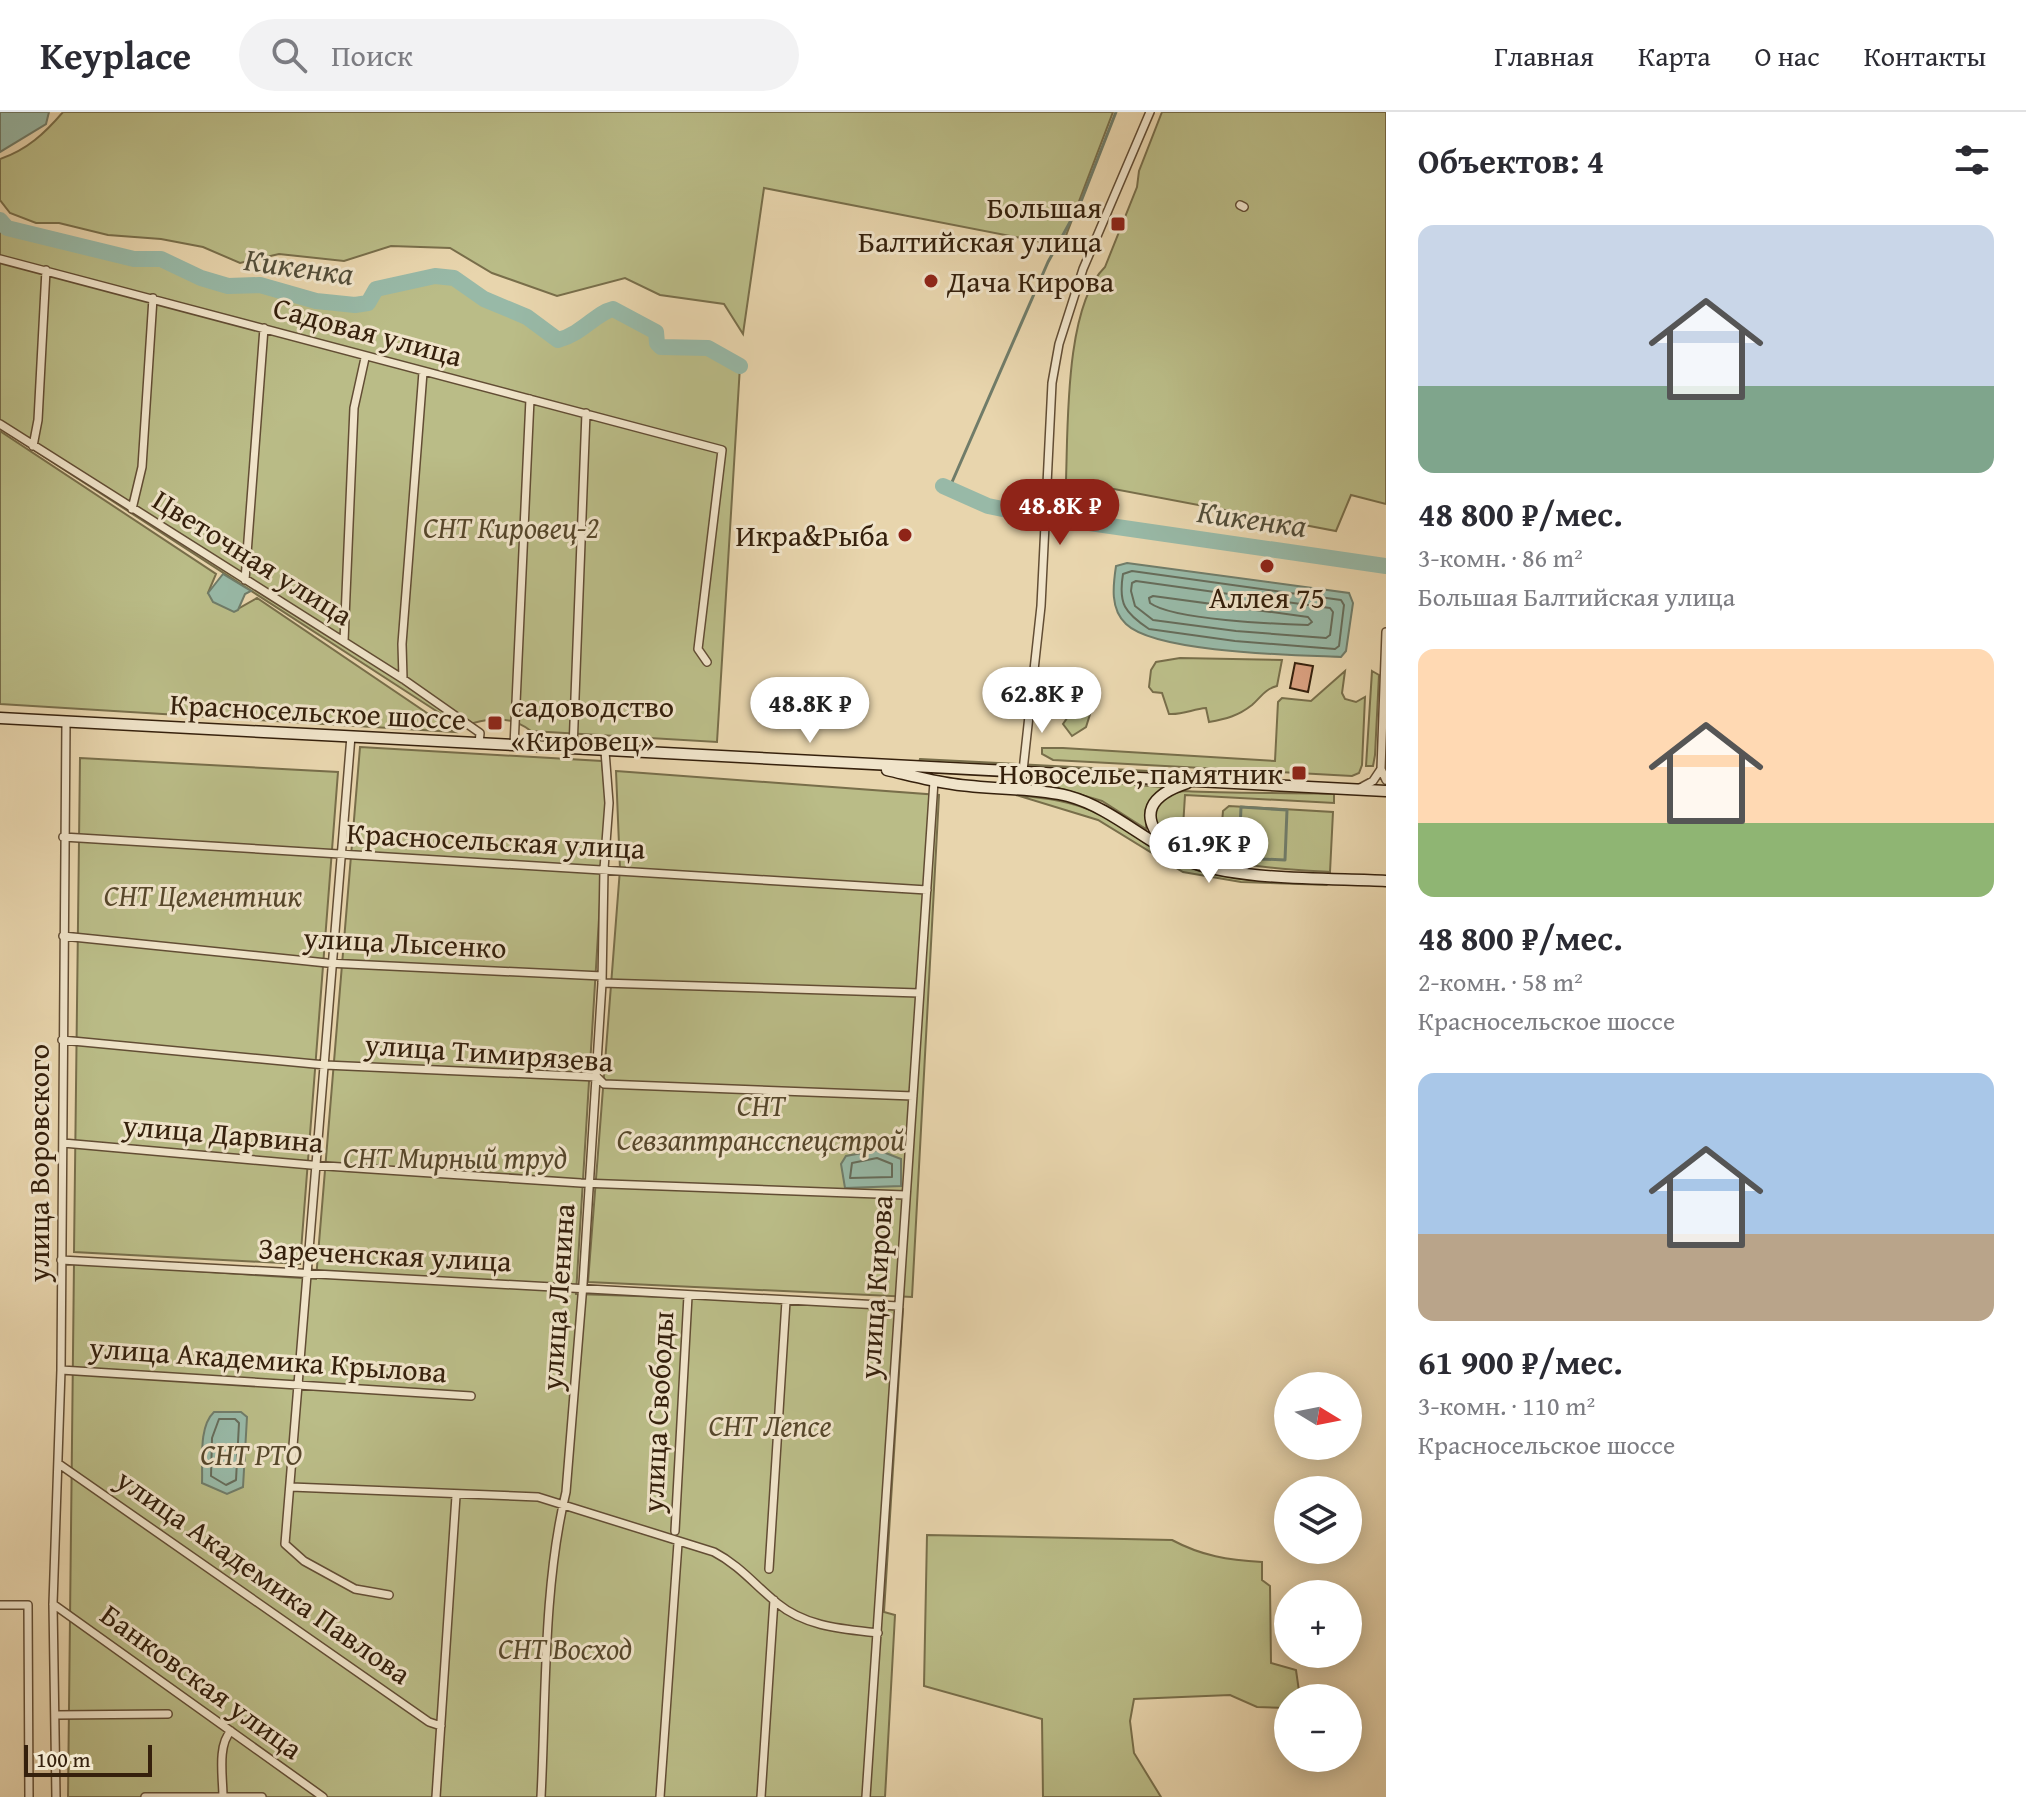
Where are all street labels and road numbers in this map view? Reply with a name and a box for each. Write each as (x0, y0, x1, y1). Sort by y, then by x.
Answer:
street label: Садовая улица (269, 285, 468, 378)
street label: Цветочная улица (145, 478, 362, 637)
street label: Красносельское шоссе (169, 681, 467, 741)
street label: Красносельская улица (346, 810, 647, 870)
street label: улица Лысенко (301, 915, 508, 969)
street label: улица Тимирязева (362, 1021, 615, 1083)
street label: улица Воровского (16, 1044, 60, 1283)
street label: улица Дарвина (120, 1102, 326, 1164)
street label: улица Кирова (847, 1193, 903, 1381)
street label: улица Ленина (528, 1201, 586, 1393)
street label: Зареченская улица (257, 1225, 514, 1283)
street label: улица Свободы (630, 1310, 684, 1515)
street label: улица Академика Крылова (87, 1324, 449, 1393)
street label: улица Академика Павлова (107, 1457, 421, 1695)
street label: Банковская улица (92, 1593, 313, 1770)

